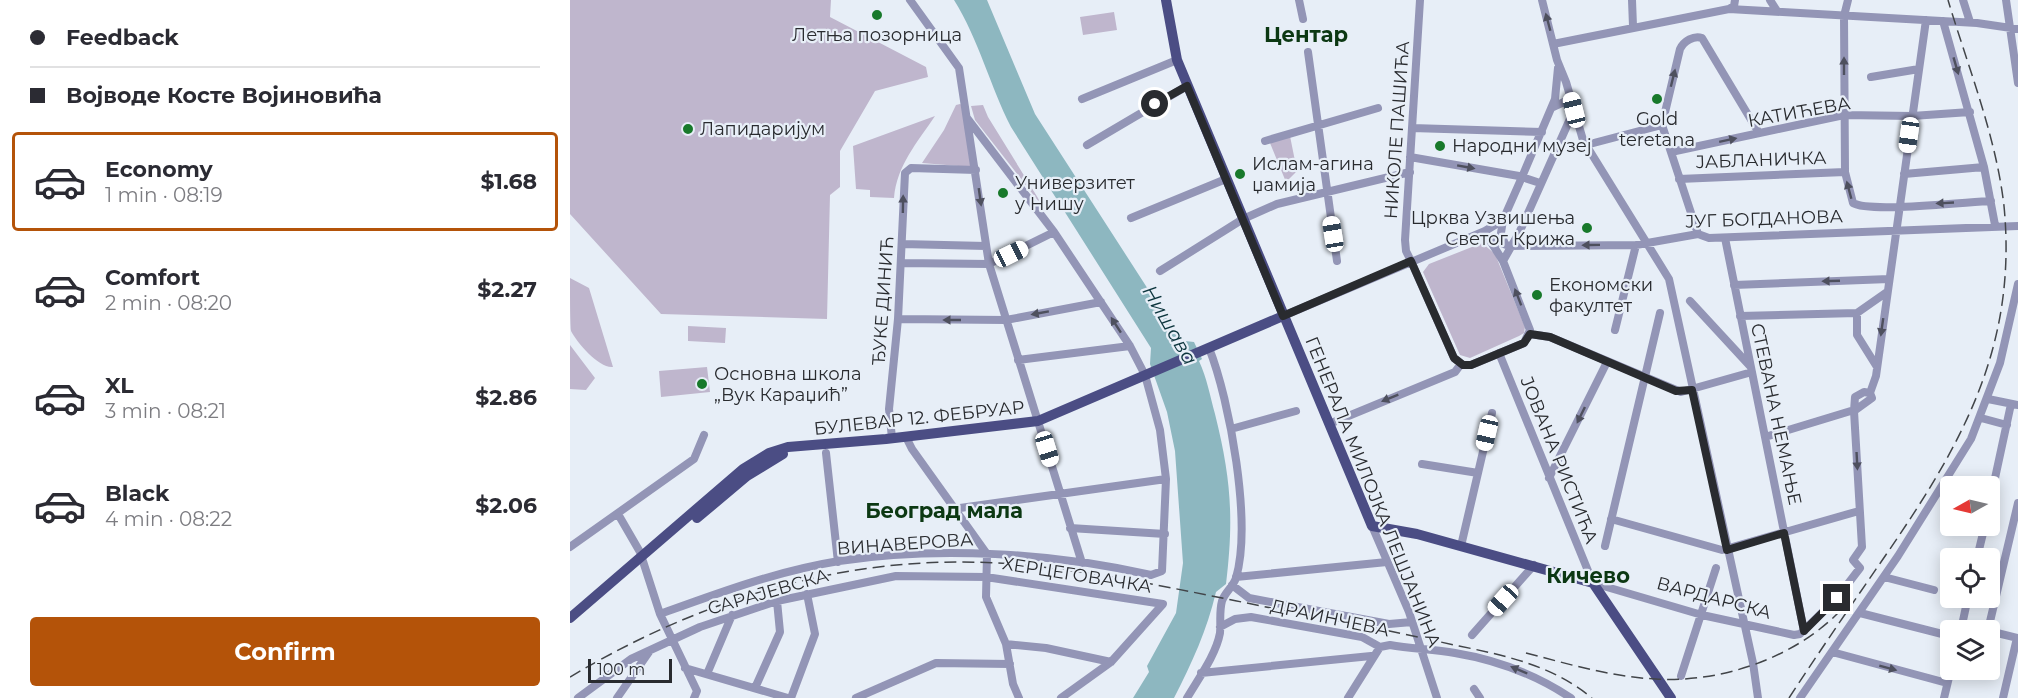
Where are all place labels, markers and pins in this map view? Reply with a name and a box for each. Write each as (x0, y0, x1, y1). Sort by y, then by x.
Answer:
marker: Летња позорница (870, 8, 884, 22)
place label: Летња позорница (792, 24, 962, 46)
marker: Gold teretana (1650, 92, 1664, 106)
place label: Gold teretana (1619, 108, 1695, 151)
place label: Лапидаријум (700, 118, 825, 140)
marker: Лапидаријум (681, 122, 695, 136)
place label: Народни музеј (1452, 135, 1592, 157)
marker: Народни музеј (1433, 139, 1447, 153)
place label: Ислам-агина џамија (1252, 153, 1374, 196)
marker: Ислам-агина џамија (1233, 167, 1247, 181)
place label: Универзитет у Нишу (1014, 172, 1135, 215)
marker: Универзитет у Нишу (996, 186, 1010, 200)
place label: Црква Узвишења Светог Крижа (1411, 207, 1575, 250)
marker: Црква Узвишења Светог Крижа (1580, 221, 1594, 235)
place label: Економски факултет (1549, 274, 1653, 317)
marker: Економски факултет (1530, 288, 1544, 302)
place label: Основна школа „Вук Караџић” (714, 363, 861, 406)
marker: Основна школа „Вук Караџић” (695, 377, 709, 391)

